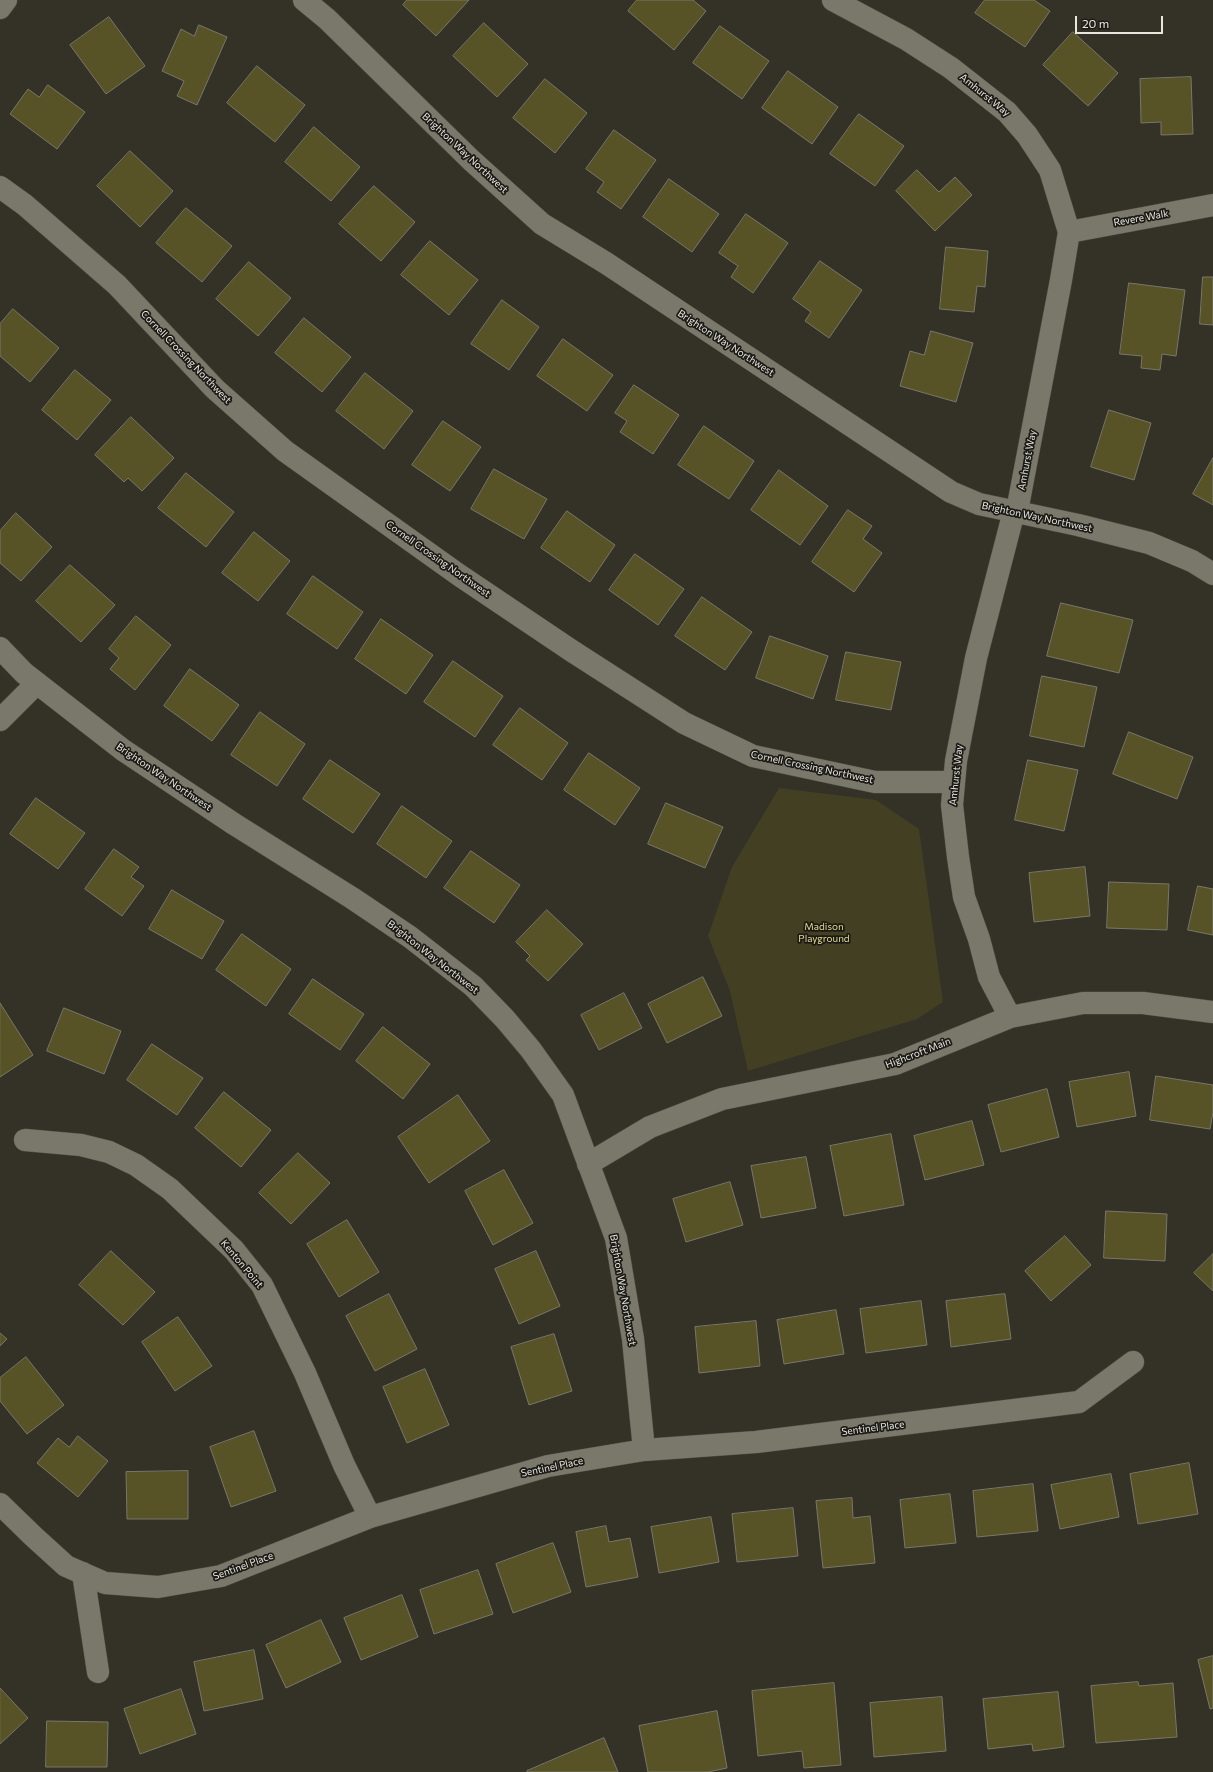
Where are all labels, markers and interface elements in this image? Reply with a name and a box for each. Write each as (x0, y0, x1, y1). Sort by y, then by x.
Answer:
scale bar (1077, 8, 1165, 34)
text: 20 m (1082, 16, 1109, 30)
street label: Amhurst Way (957, 71, 1013, 119)
street label: Brighton Way Northwest (420, 110, 510, 196)
street label: Revere Walk (1113, 207, 1169, 229)
street label: Brighton Way Northwest (675, 307, 777, 379)
street label: Cornell Crossing Northwest (138, 308, 234, 406)
street label: Amhurst Way (1015, 429, 1039, 491)
street label: Brighton Way Northwest (981, 499, 1093, 535)
street label: Cornell Crossing Northwest (383, 518, 493, 600)
street label: Brighton Way Northwest (114, 741, 214, 813)
street label: Amhurst Way (947, 744, 965, 806)
street label: Cornell Crossing Northwest (750, 748, 874, 786)
street label: Brighton Way Northwest (385, 918, 481, 996)
park label: Madison Playground (798, 921, 850, 944)
street label: Highcroft Main (884, 1035, 952, 1071)
street label: Brighton Way Northwest (607, 1233, 639, 1347)
street label: Kenton Point (218, 1237, 266, 1291)
street label: Sentinel Place (841, 1418, 905, 1438)
street label: Sentinel Place (520, 1455, 584, 1479)
street label: Sentinel Place (211, 1550, 275, 1582)

